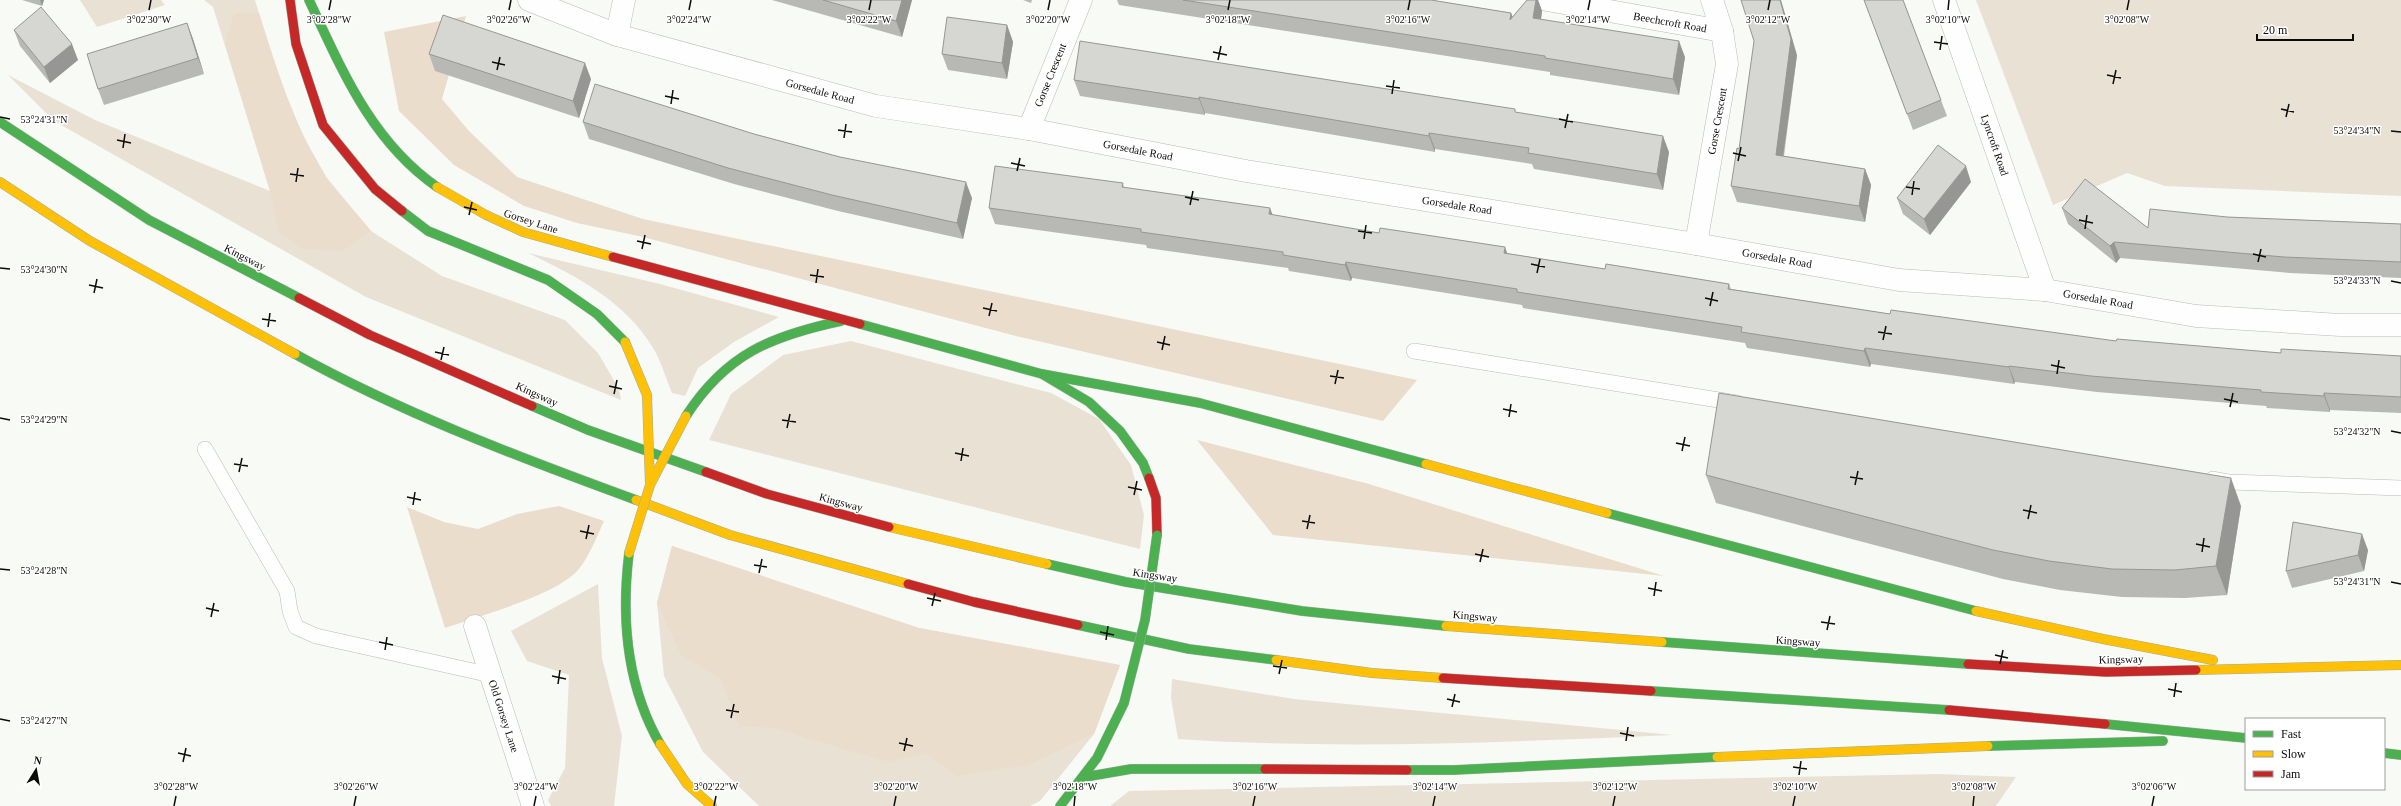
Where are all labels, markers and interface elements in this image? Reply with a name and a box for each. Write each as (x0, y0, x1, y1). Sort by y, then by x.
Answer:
street label: Beechcroft Road (1632, 10, 1708, 34)
text: 3°02'30"W (127, 14, 172, 25)
text: 3°02'28"W (307, 14, 352, 25)
text: 3°02'26"W (487, 14, 532, 25)
text: 3°02'24"W (667, 14, 712, 25)
text: 3°02'22"W (847, 14, 892, 25)
text: 3°02'20"W (1026, 14, 1071, 25)
text: 3°02'18"W (1206, 14, 1251, 25)
text: 3°02'16"W (1386, 14, 1431, 25)
text: 3°02'14"W (1566, 14, 1611, 25)
text: 3°02'12"W (1746, 14, 1791, 25)
text: 3°02'10"W (1926, 14, 1971, 25)
text: 3°02'08"W (2105, 14, 2150, 25)
scale bar (2257, 16, 2353, 42)
text: 20 m (2263, 23, 2288, 37)
street label: Gorse Crescent (1032, 41, 1068, 109)
street label: Gorsedale Road (784, 76, 856, 106)
street label: Gorse Crescent (1705, 87, 1729, 155)
street label: Lyncroft Road (1979, 113, 2011, 178)
text: 53°24'31"N (20, 114, 68, 125)
text: 53°24'34"N (2333, 125, 2381, 136)
street label: Gorsedale Road (1102, 137, 1174, 163)
street label: Gorsedale Road (1421, 194, 1493, 217)
street label: Gorsey Lane (502, 207, 560, 235)
street label: Kingsway (222, 242, 268, 273)
street label: Gorsedale Road (1741, 246, 1813, 270)
text: 53°24'30"N (20, 264, 68, 275)
text: 53°24'33"N (2333, 275, 2381, 286)
street label: Gorsedale Road (2062, 287, 2134, 311)
street label: Kingsway (514, 379, 560, 409)
text: 53°24'29"N (20, 414, 68, 425)
text: 53°24'32"N (2333, 426, 2381, 437)
street label: Kingsway (818, 490, 865, 514)
text: 53°24'28"N (20, 565, 68, 576)
street label: Kingsway (1132, 566, 1178, 584)
text: 53°24'31"N (2333, 576, 2381, 587)
street label: Kingsway (1452, 608, 1498, 624)
street label: Kingsway (1775, 633, 1821, 649)
street label: Kingsway (2099, 653, 2144, 665)
street label: Old Gorsey Lane (487, 678, 521, 754)
text: 53°24'27"N (20, 715, 68, 726)
legend (2245, 718, 2385, 790)
text: Fast (2281, 727, 2302, 741)
text: Slow (2281, 747, 2306, 761)
north arrow (16, 750, 56, 790)
text: N (33, 754, 43, 767)
text: Jam (2281, 767, 2301, 781)
text: 3°02'28"W (154, 781, 199, 792)
text: 3°02'26"W (334, 781, 379, 792)
text: 3°02'24"W (514, 781, 559, 792)
text: 3°02'22"W (694, 781, 739, 792)
text: 3°02'20"W (874, 781, 919, 792)
text: 3°02'18"W (1053, 781, 1098, 792)
text: 3°02'16"W (1233, 781, 1278, 792)
text: 3°02'14"W (1413, 781, 1458, 792)
text: 3°02'12"W (1593, 781, 1638, 792)
text: 3°02'10"W (1773, 781, 1818, 792)
text: 3°02'08"W (1952, 781, 1997, 792)
text: 3°02'06"W (2132, 781, 2177, 792)

